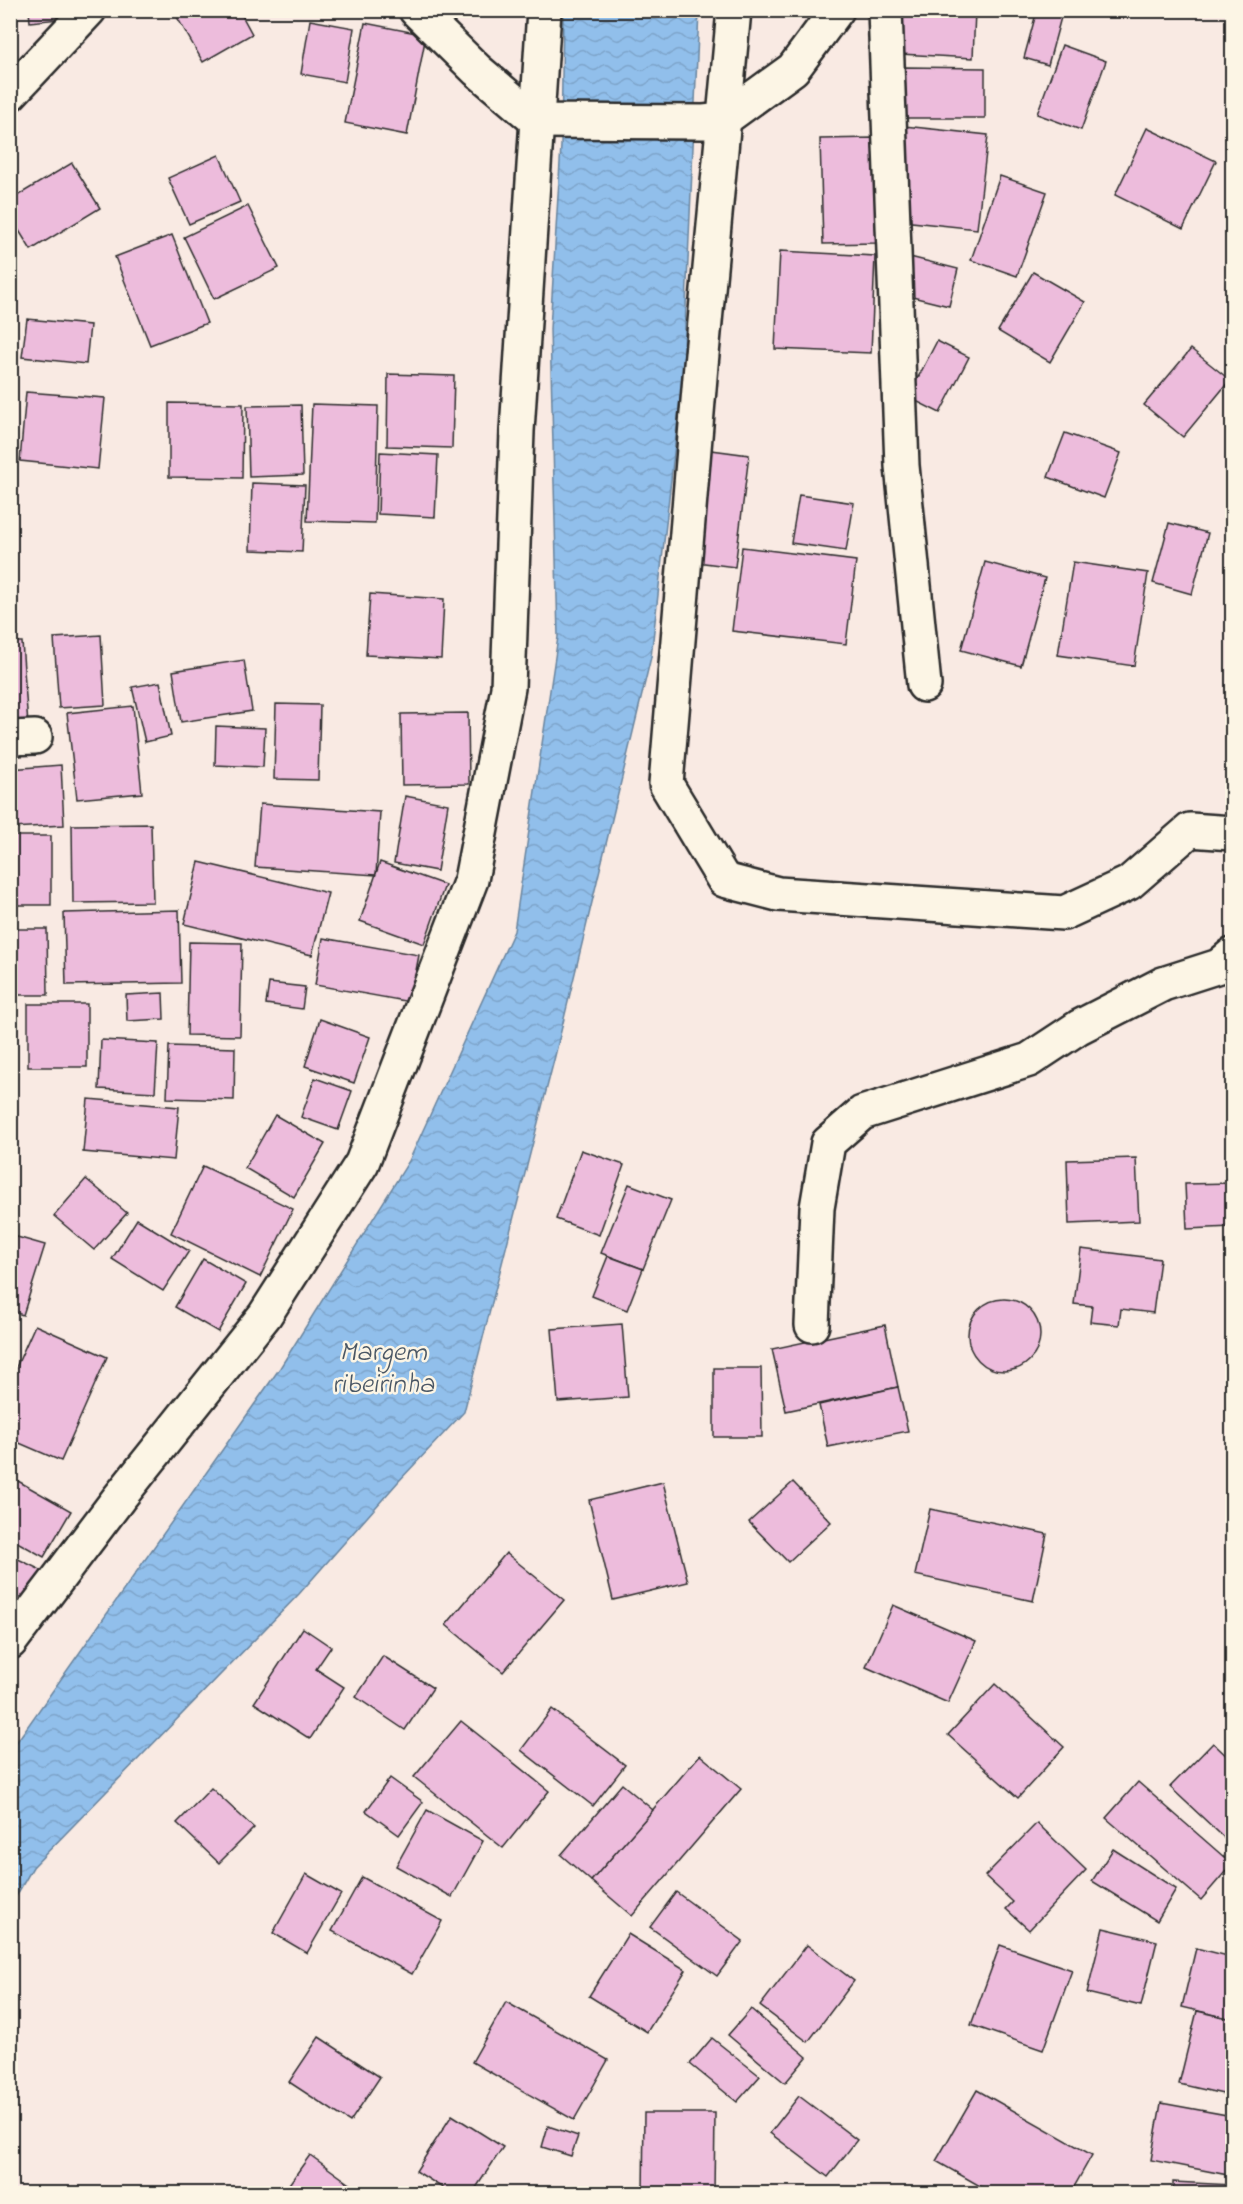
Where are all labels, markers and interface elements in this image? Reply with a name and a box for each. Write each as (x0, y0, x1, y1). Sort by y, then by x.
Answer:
water label: Margem ribeirinha (332, 1333, 435, 1406)

